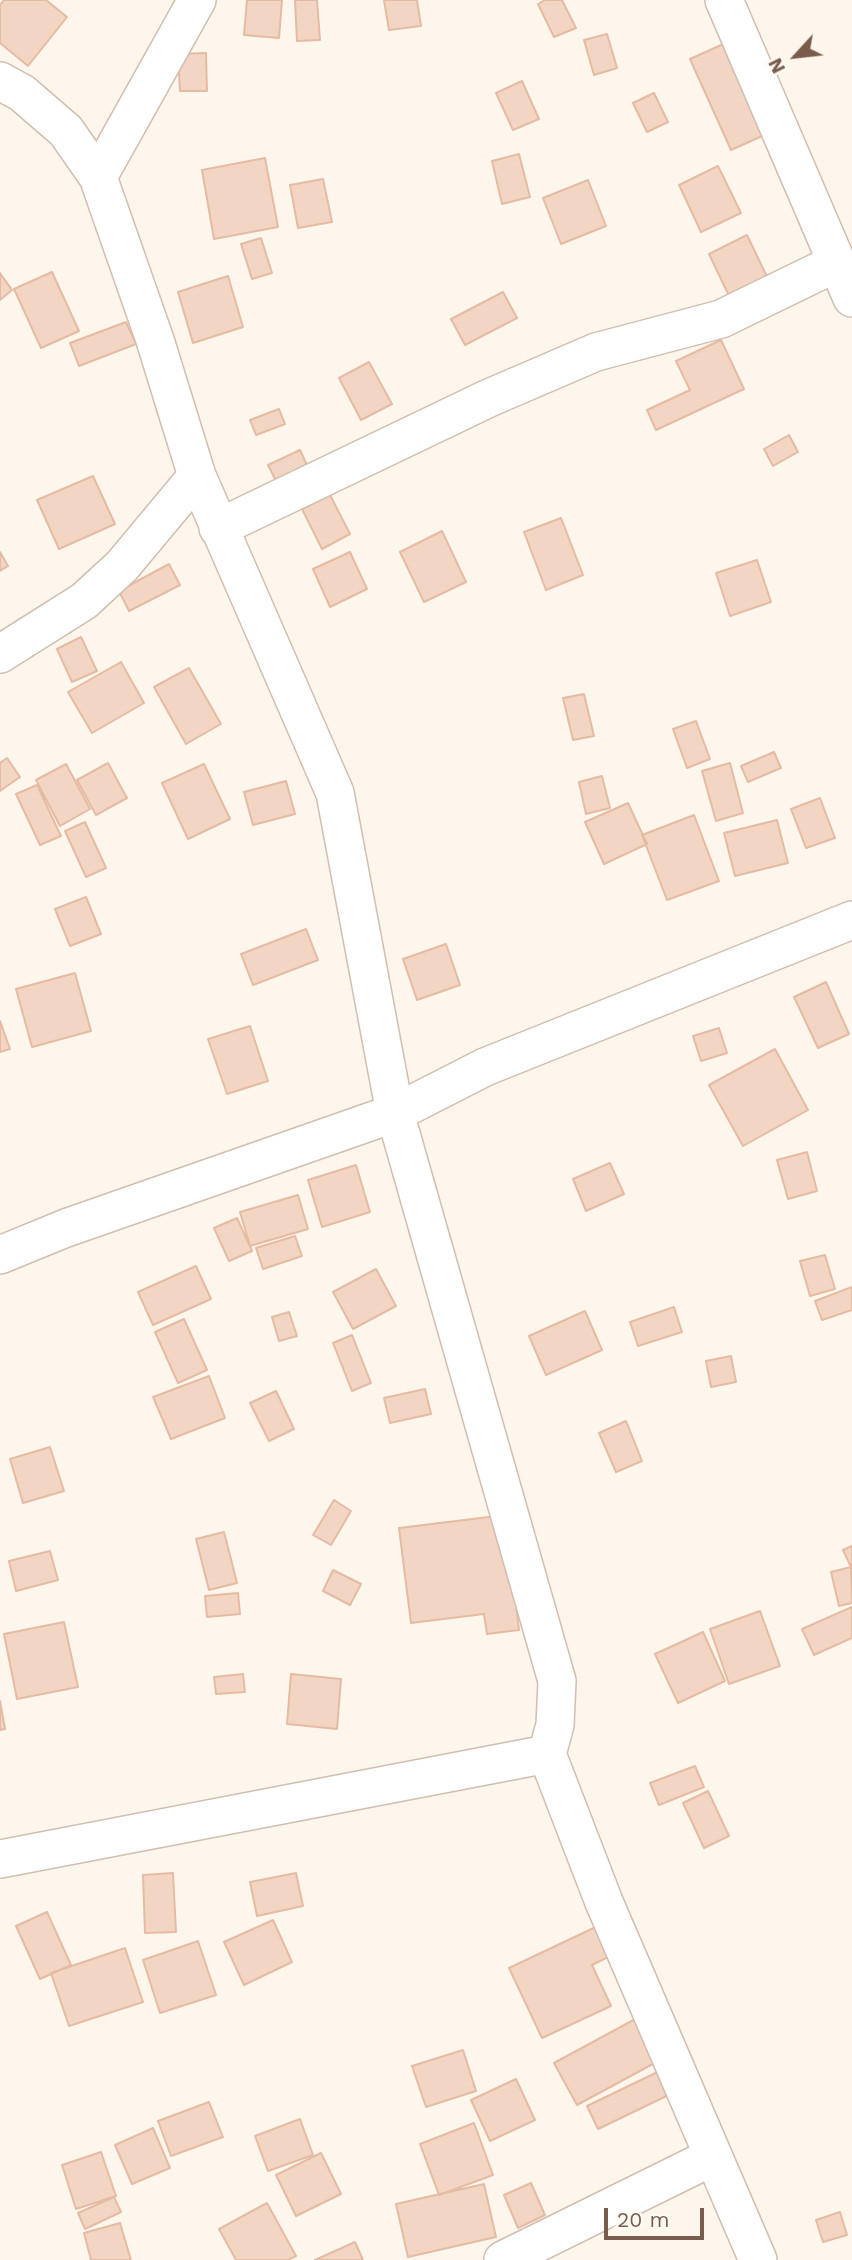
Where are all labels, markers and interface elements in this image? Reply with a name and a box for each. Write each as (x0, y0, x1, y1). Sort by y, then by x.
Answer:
north arrow (761, 21, 831, 91)
text: N (763, 54, 790, 77)
scale bar (607, 2194, 707, 2238)
text: 20 m (617, 2207, 669, 2232)

